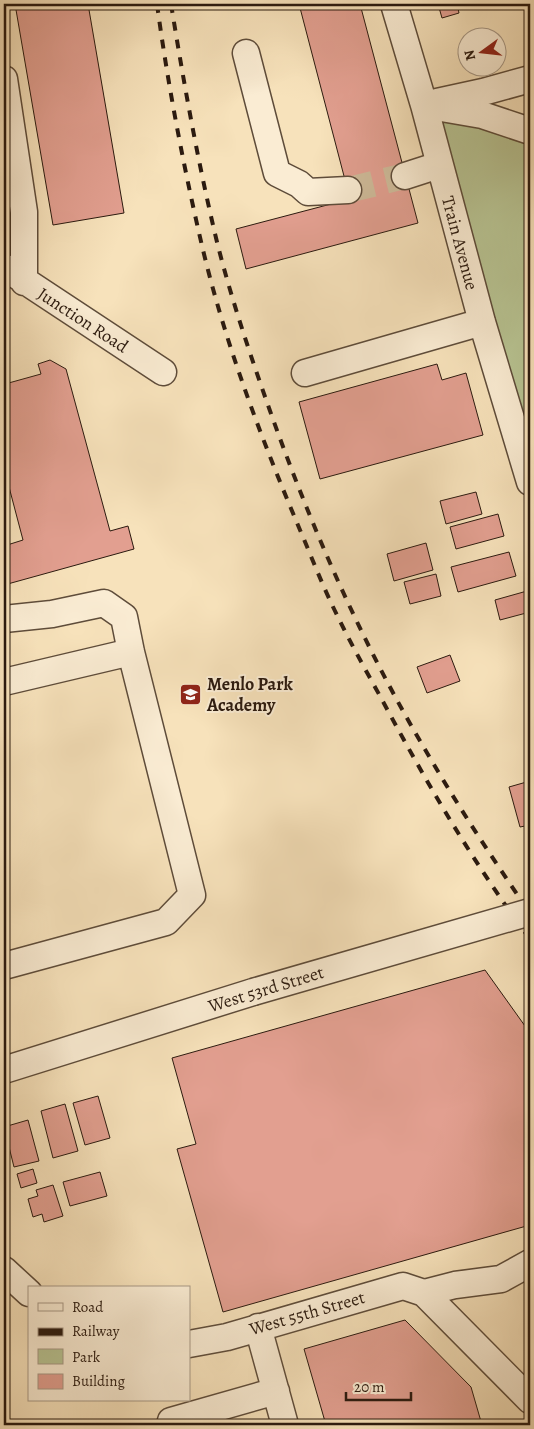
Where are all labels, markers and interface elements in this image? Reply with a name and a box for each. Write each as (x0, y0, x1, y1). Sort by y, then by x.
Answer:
north arrow (456, 28, 506, 78)
text: N (459, 48, 480, 63)
street label: Train Avenue (436, 193, 484, 293)
street label: Junction Road (33, 282, 133, 358)
place label: Menlo Park Academy (206, 672, 293, 717)
school or university icon: Menlo Park Academy (179, 682, 203, 706)
street label: West 53rd Street (204, 960, 327, 1018)
street label: West 55th Street (245, 1285, 368, 1341)
legend (28, 1286, 190, 1402)
text: Road (72, 1297, 104, 1317)
text: Railway (72, 1321, 120, 1341)
text: Park (72, 1347, 101, 1367)
scale bar (346, 1369, 412, 1401)
text: Building (72, 1371, 125, 1391)
text: 20 m (354, 1377, 385, 1397)

